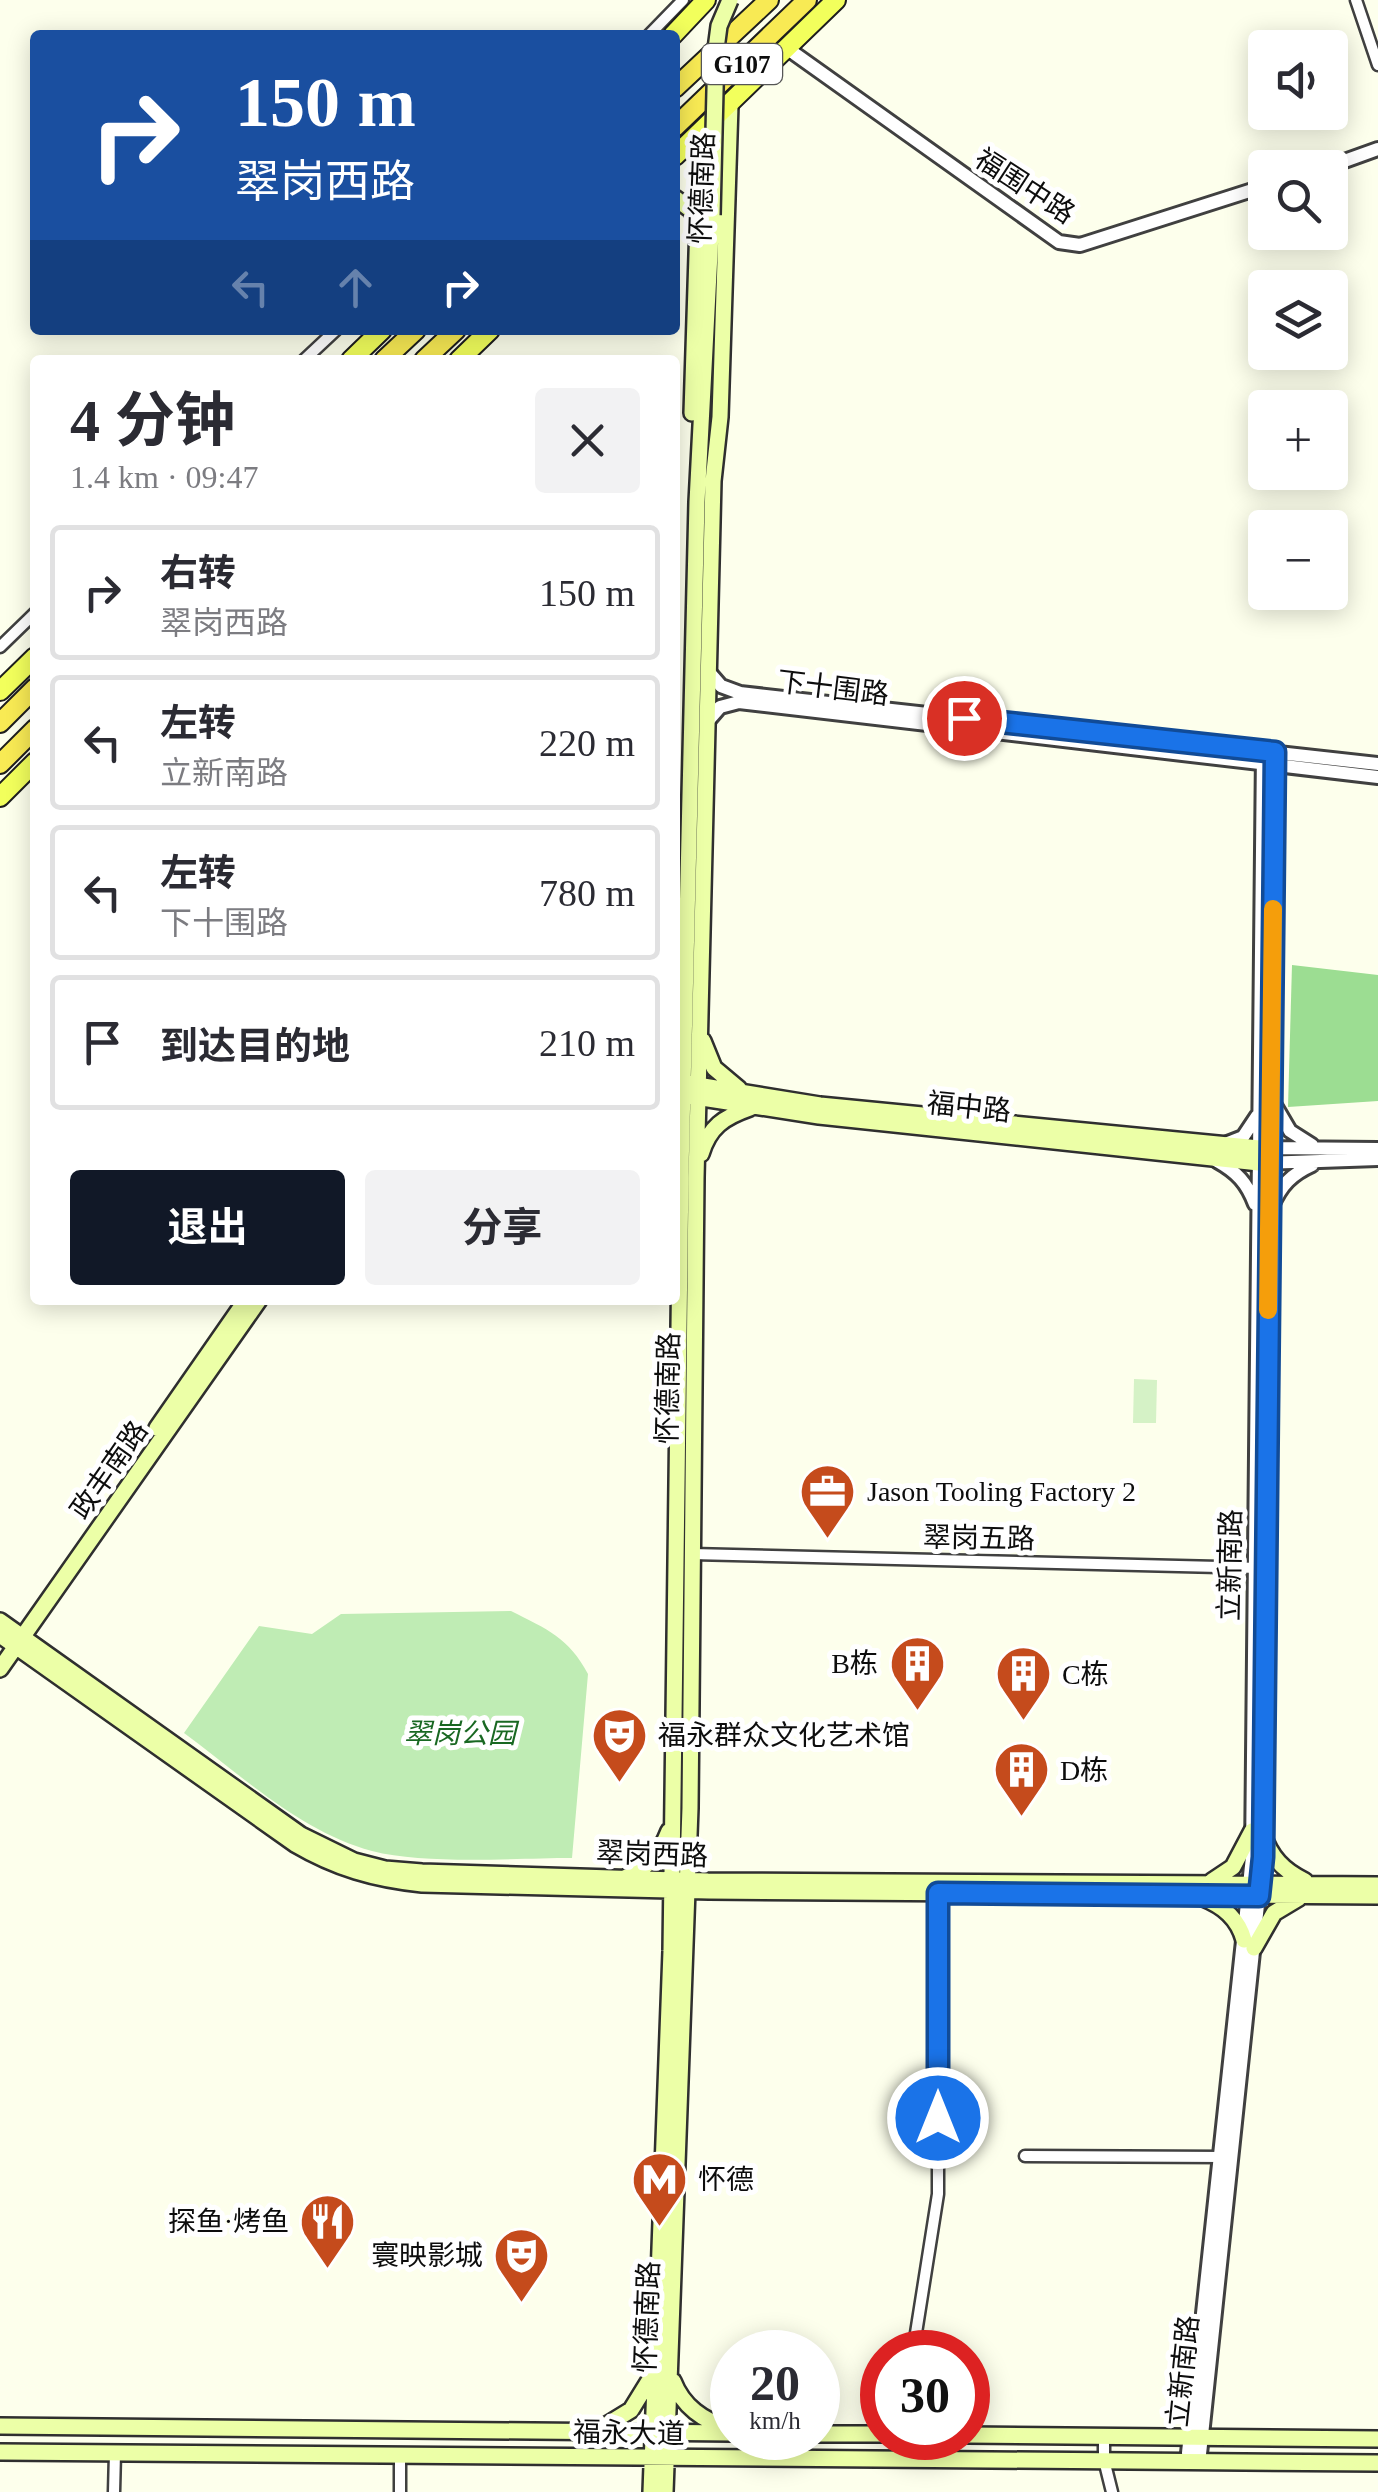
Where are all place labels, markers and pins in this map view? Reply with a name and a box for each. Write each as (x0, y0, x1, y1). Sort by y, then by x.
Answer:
pin (922, 676, 1007, 761)
office icon: Jason Tooling Factory 2 (798, 1461, 858, 1540)
place label: Jason Tooling Factory 2 (867, 1476, 1136, 1507)
building icon: B栋 (887, 1633, 947, 1712)
building icon: C栋 (993, 1644, 1053, 1723)
place label: B栋 (831, 1648, 878, 1679)
place label: C栋 (1062, 1659, 1109, 1690)
theatre icon: 福永群众文化艺术馆 (589, 1705, 649, 1784)
place label: 福永群众文化艺术馆 (658, 1720, 910, 1751)
building icon: D栋 (991, 1740, 1051, 1819)
place label: D栋 (1060, 1755, 1108, 1786)
metro station icon: 怀德 (629, 2149, 689, 2228)
place label: 怀德 (698, 2164, 754, 2195)
restaurant icon: 探鱼·烤鱼 (298, 2191, 358, 2270)
place label: 探鱼·烤鱼 (168, 2206, 289, 2237)
theatre icon: 寰映影城 (492, 2225, 552, 2304)
place label: 寰映影城 (371, 2240, 483, 2271)

